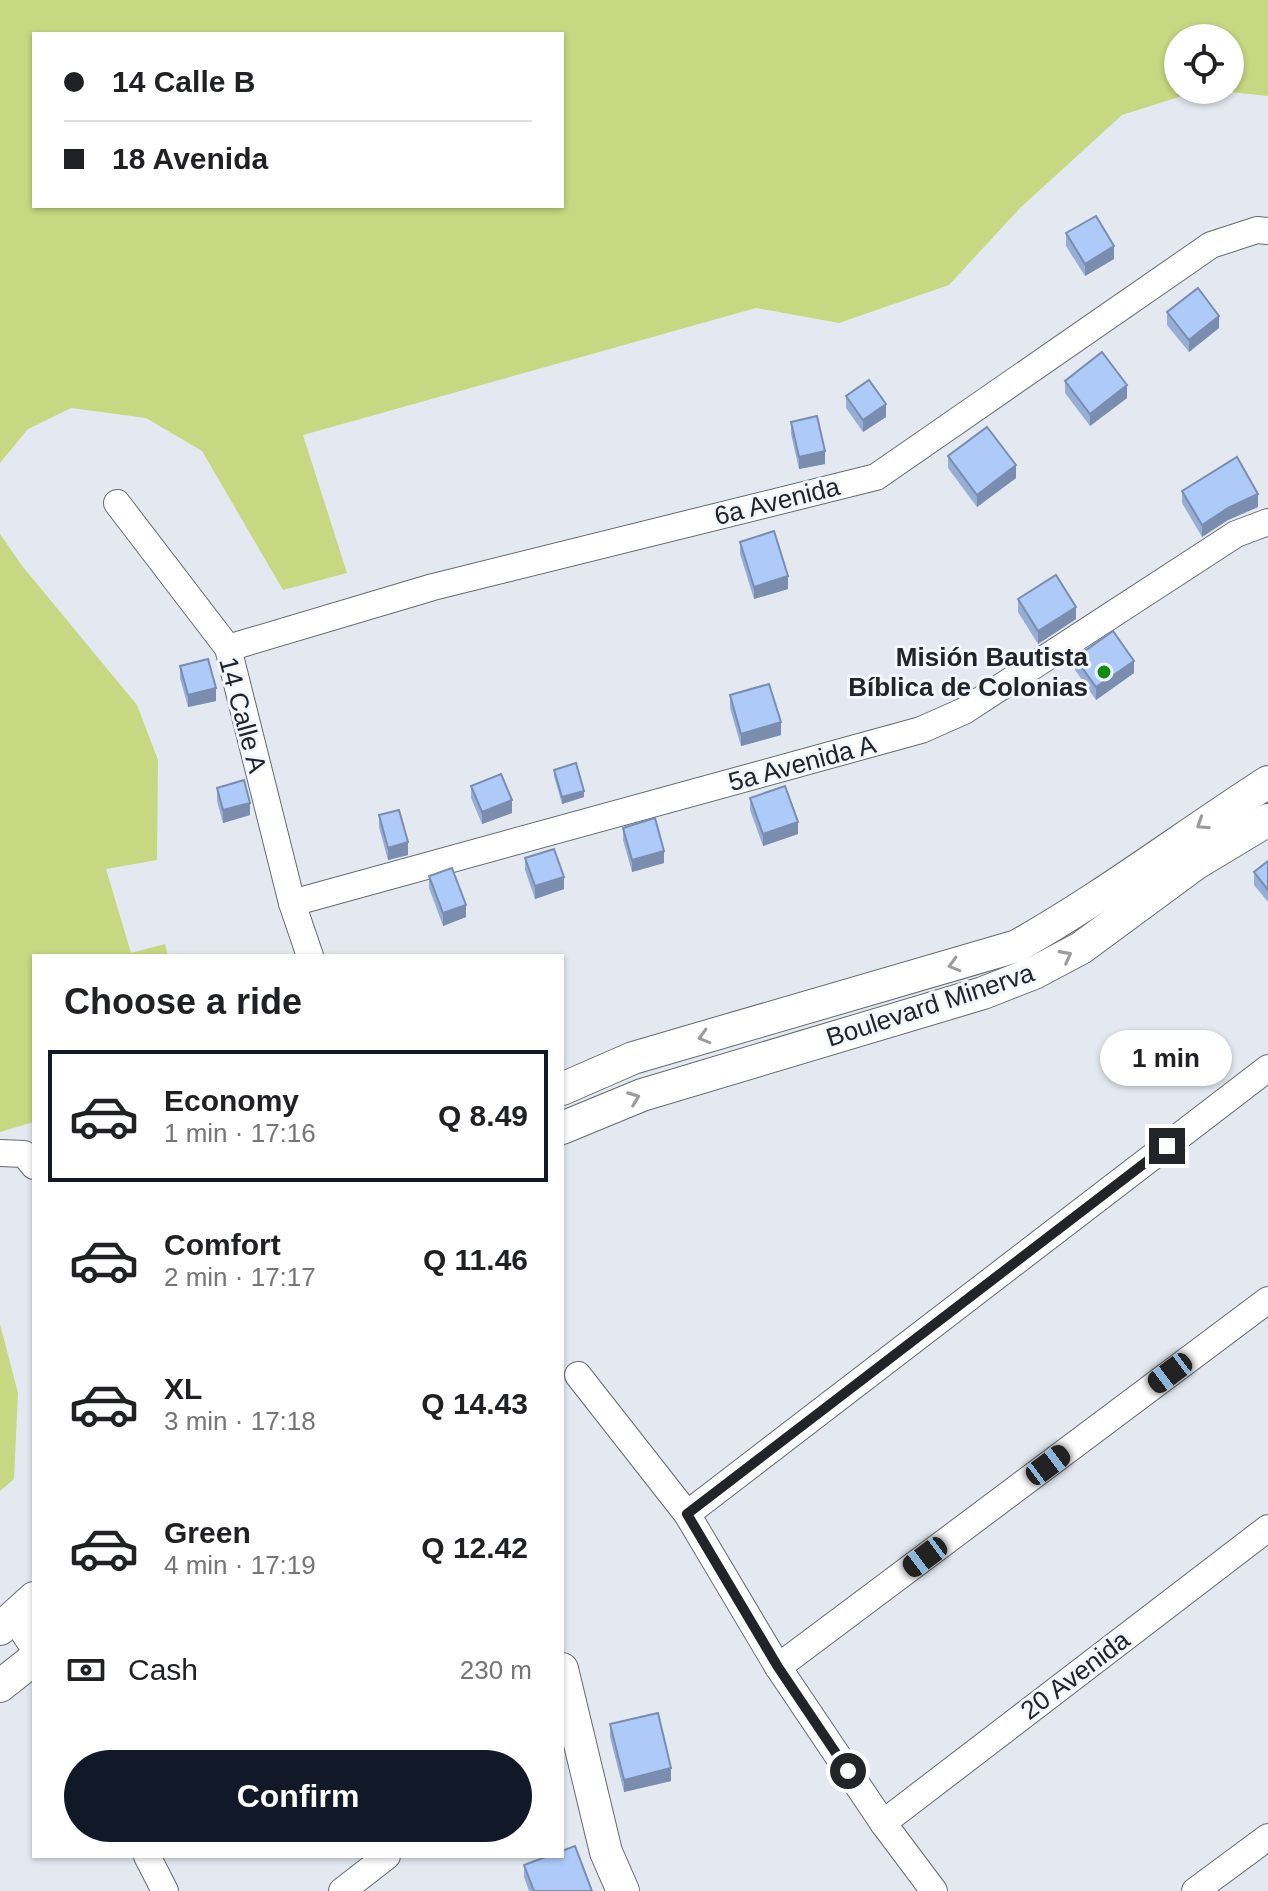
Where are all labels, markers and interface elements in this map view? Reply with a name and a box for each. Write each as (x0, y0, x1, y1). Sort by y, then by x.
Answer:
map controls (1164, 24, 1244, 104)
button: locate (1164, 24, 1244, 104)
text: 14 Calle B (112, 65, 255, 98)
text: 18 Avenida (112, 142, 268, 175)
street label: 6a Avenida (711, 471, 843, 531)
place label: Misión Bautista Bíblica de Colonias (848, 642, 1089, 702)
street label: 14 Calle A (213, 654, 273, 777)
marker: Misión Bautista Bíblica de Colonias (1095, 663, 1113, 681)
street label: 5a Avenida A (725, 729, 880, 797)
one-way arrow (1197, 815, 1211, 830)
one-way arrow (1058, 950, 1073, 965)
one-way arrow (947, 956, 961, 972)
street label: Boulevard Minerva (822, 957, 1038, 1053)
text: Choose a ride (64, 981, 302, 1022)
one-way arrow (698, 1028, 712, 1044)
callout: 1 min (1101, 1030, 1233, 1086)
text: 1 min (1132, 1043, 1200, 1073)
icon: car (68, 1080, 140, 1152)
text: Economy (164, 1084, 299, 1117)
one-way arrow (626, 1091, 640, 1108)
text: Q 8.49 (438, 1099, 528, 1132)
text: 1 min · 17:16 (164, 1118, 316, 1148)
route end (1149, 1128, 1185, 1164)
icon: car (68, 1224, 140, 1296)
text: Comfort (164, 1228, 281, 1261)
text: Q 11.46 (423, 1243, 528, 1276)
text: 2 min · 17:17 (164, 1262, 316, 1292)
car (1144, 1349, 1196, 1397)
icon: car (68, 1368, 140, 1440)
text: XL (164, 1372, 202, 1405)
text: Q 14.43 (421, 1387, 528, 1420)
text: 3 min · 17:18 (164, 1406, 316, 1436)
car (1022, 1441, 1074, 1489)
icon: car (68, 1512, 140, 1584)
text: Green (164, 1516, 251, 1549)
text: Q 12.42 (421, 1531, 528, 1564)
car (899, 1533, 951, 1581)
text: 4 min · 17:19 (164, 1550, 316, 1580)
street label: 20 Avenida (1015, 1624, 1136, 1726)
icon: cash (64, 1648, 108, 1692)
text: Cash (128, 1653, 198, 1686)
text: 230 m (460, 1655, 532, 1685)
button: Confirm (64, 1750, 532, 1842)
route start (830, 1753, 866, 1789)

